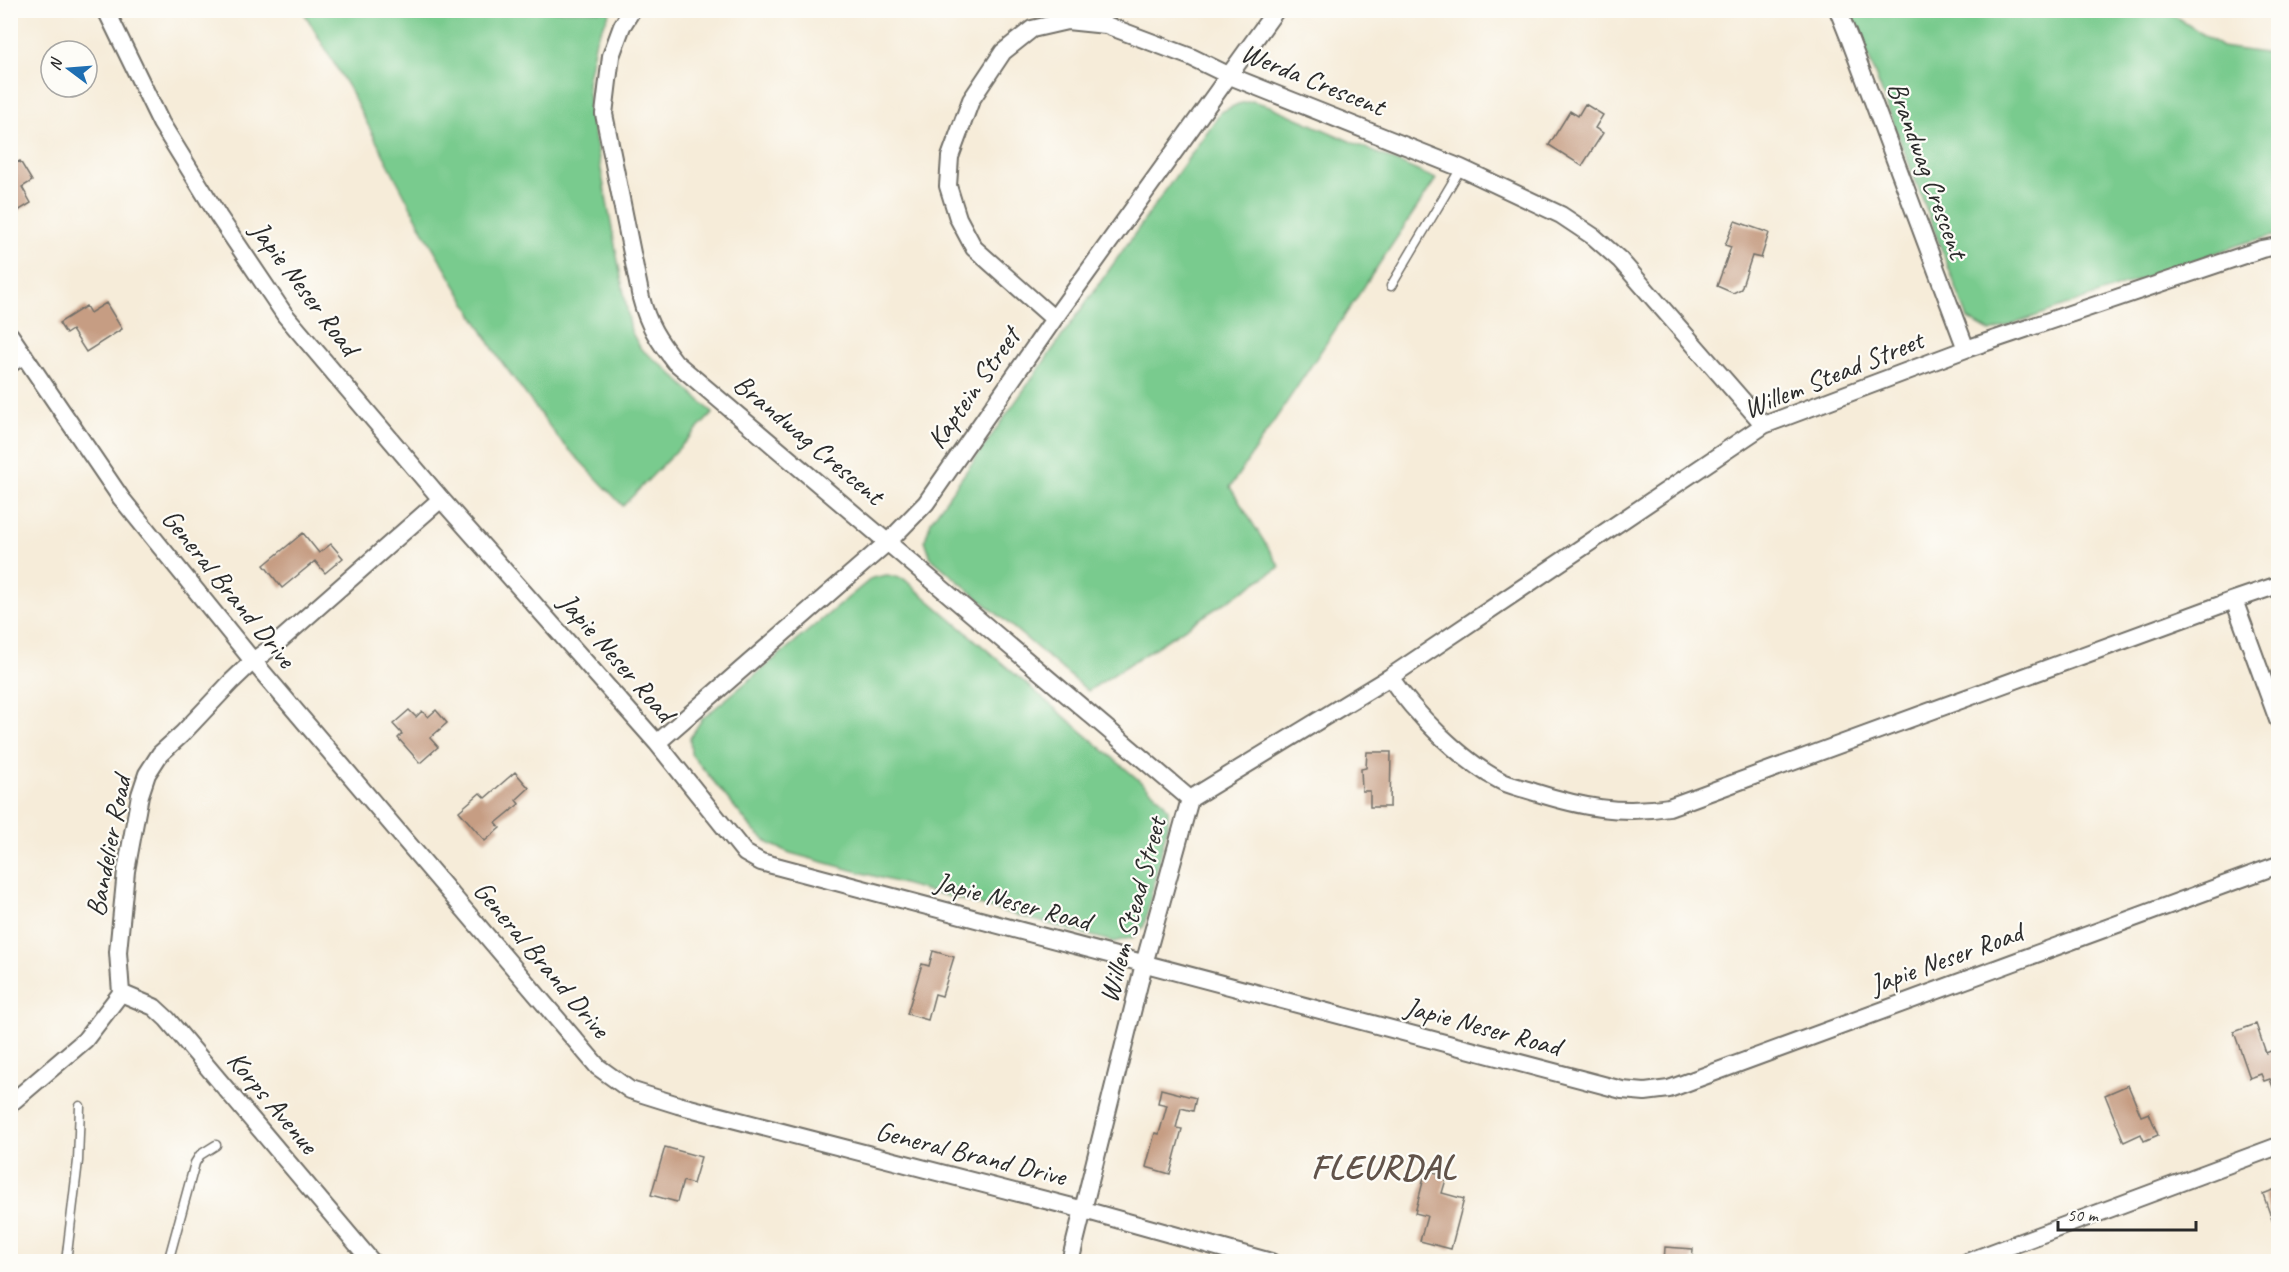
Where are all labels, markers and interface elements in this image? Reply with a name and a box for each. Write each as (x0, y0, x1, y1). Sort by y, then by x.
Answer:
street label: Werda Crescent (1236, 34, 1392, 125)
north arrow (39, 39, 99, 99)
text: N (45, 55, 67, 73)
street label: Brandwag Crescent (1880, 77, 1977, 266)
street label: Japie Neser Road (242, 212, 369, 365)
street label: Kaptein Street (919, 318, 1030, 455)
street label: Willem Stead Street (1738, 321, 1930, 426)
street label: Brandwag Crescent (727, 366, 893, 514)
street label: General Brand Drive (154, 501, 305, 676)
street label: Japie Neser Road (550, 584, 685, 732)
street label: Bandelier Road (77, 769, 140, 919)
street label: Willem Stead Street (1090, 811, 1174, 1006)
street label: Japie Neser Road (930, 863, 1098, 940)
street label: General Brand Drive (466, 873, 619, 1046)
street label: Japie Neser Road (1863, 913, 2031, 1002)
street label: Japie Neser Road (1400, 988, 1568, 1065)
street label: Korps Avenue (220, 1043, 327, 1162)
street label: General Brand Drive (872, 1112, 1071, 1194)
district label: FLEURDAL (1311, 1145, 1457, 1188)
scale bar (2058, 1194, 2196, 1232)
text: 50 m (2067, 1204, 2100, 1226)

